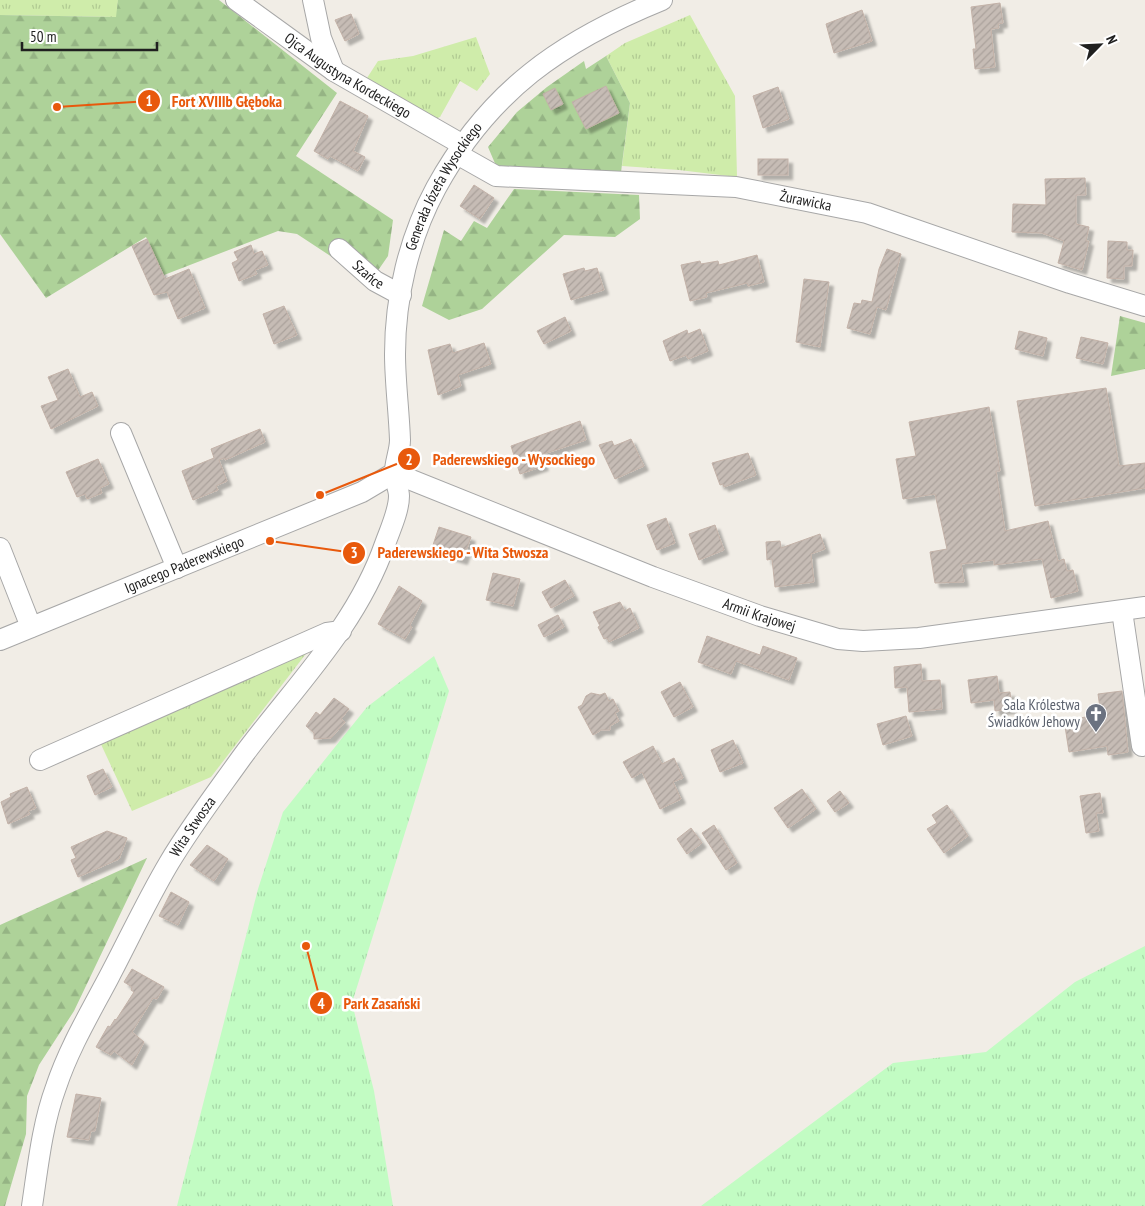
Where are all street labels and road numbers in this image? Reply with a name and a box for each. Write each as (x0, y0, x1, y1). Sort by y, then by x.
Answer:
street label: Ojca Augustyna Kordeckiego (281, 28, 415, 122)
street label: Generała Józefa Wysockiego (401, 118, 486, 253)
street label: Żurawicka (778, 186, 833, 215)
street label: Szańce (349, 256, 387, 293)
street label: Ignacego Paderewskiego (122, 531, 247, 597)
street label: Armii Krajowej (720, 593, 798, 635)
street label: Wita Stwosza (165, 793, 219, 860)

